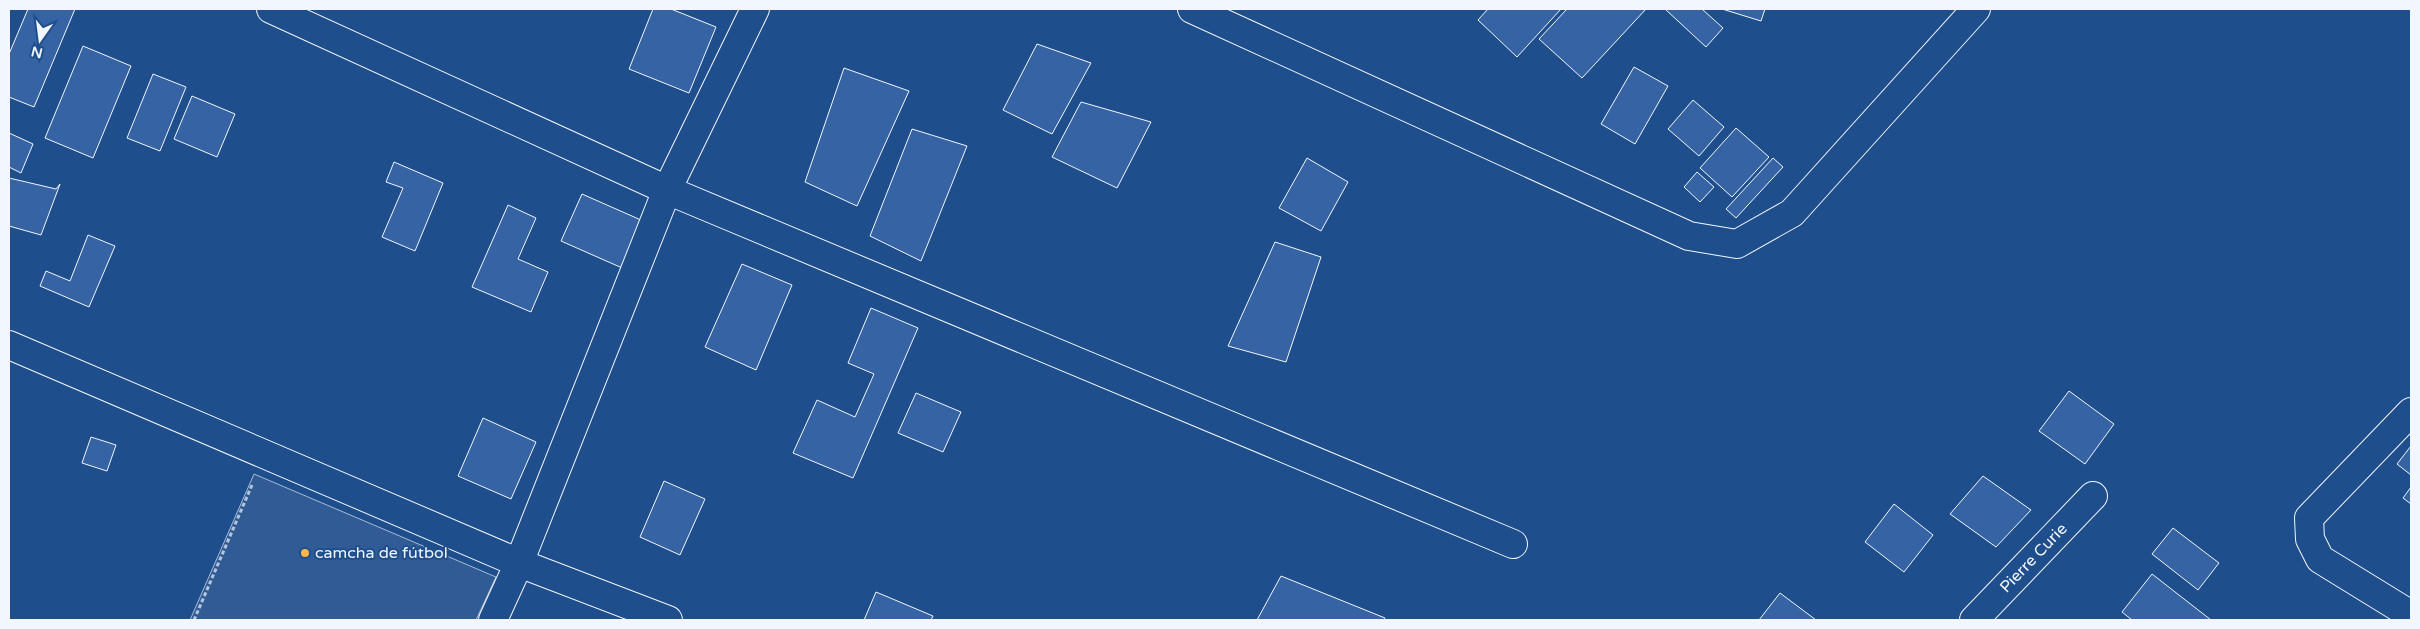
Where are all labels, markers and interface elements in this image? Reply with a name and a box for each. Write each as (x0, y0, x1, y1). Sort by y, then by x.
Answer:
north arrow (15, 15, 65, 65)
text: N (29, 43, 44, 62)
street label: Pierre Curie (1996, 519, 2072, 597)
place label: camcha de fútbol (315, 543, 448, 563)
marker: camcha de fútbol (299, 547, 311, 559)

